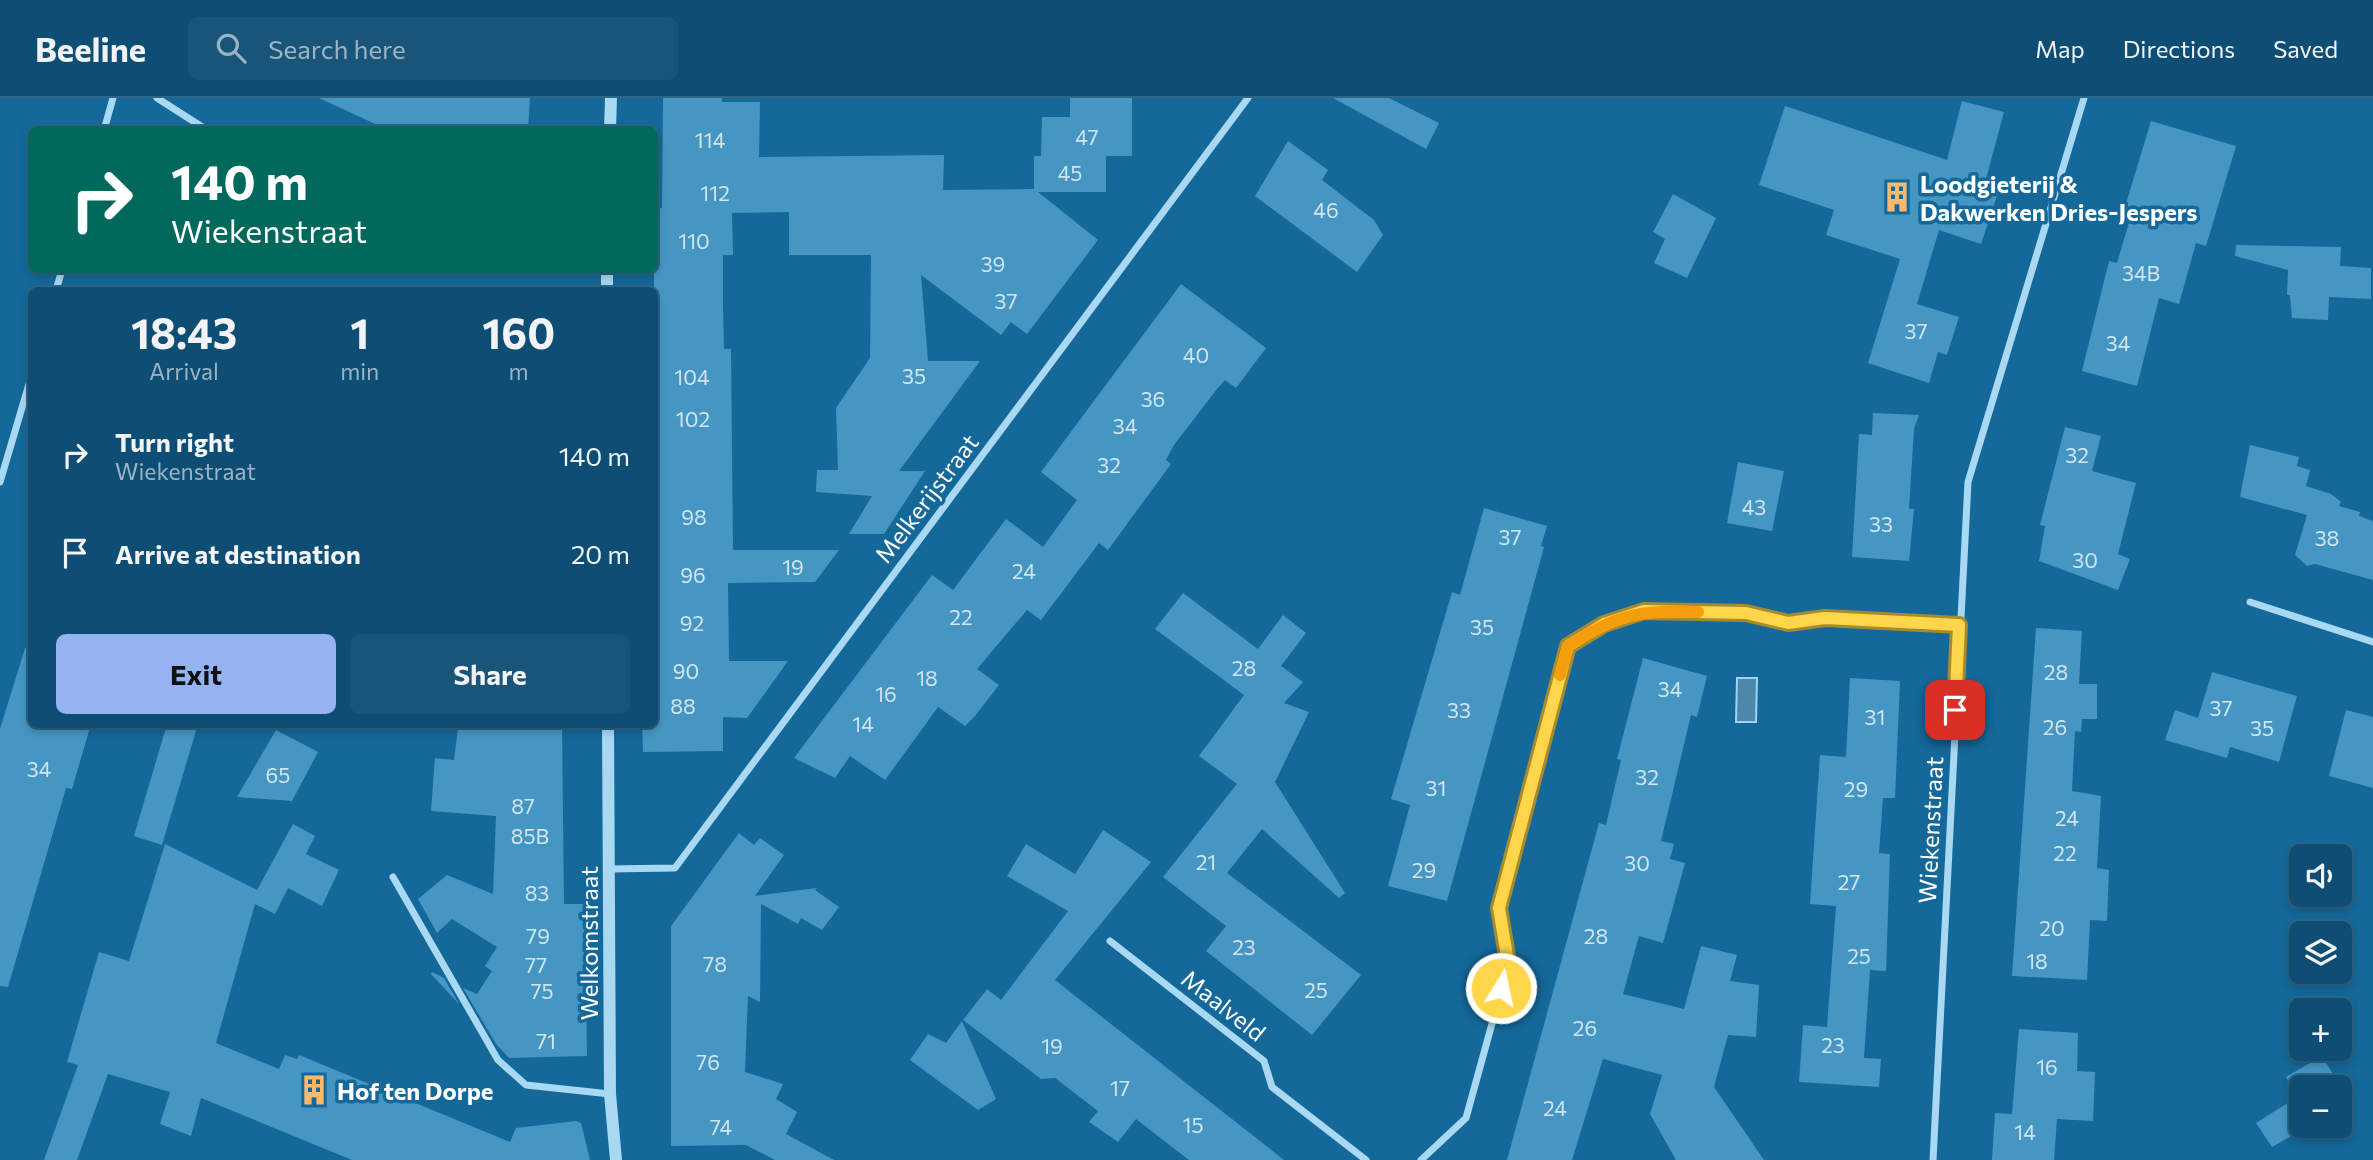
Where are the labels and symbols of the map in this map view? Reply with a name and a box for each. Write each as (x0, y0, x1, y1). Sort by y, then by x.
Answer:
house number: 47 (1075, 124, 1099, 149)
house number: 114 (695, 127, 726, 152)
house number: 45 (1058, 160, 1082, 185)
place label: Loodgieterij & Dakwerken Dries-Jespers (1920, 169, 2198, 226)
house number: 112 (700, 180, 730, 205)
building icon: Loodgieterij & Dakwerken Dries-Jespers (1880, 180, 1914, 214)
house number: 46 (1313, 197, 1339, 222)
house number: 110 (678, 228, 710, 253)
house number: 39 (981, 251, 1005, 276)
house number: 34B (2122, 260, 2160, 285)
house number: 37 (995, 288, 1017, 313)
house number: 37 (1905, 318, 1927, 343)
house number: 34 (2106, 330, 2131, 355)
house number: 40 (1183, 342, 1209, 367)
house number: 35 (902, 363, 926, 388)
house number: 104 (674, 364, 710, 389)
house number: 36 (1141, 386, 1165, 411)
house number: 102 (676, 406, 710, 431)
house number: 34 (1113, 413, 1138, 438)
street label: Melkerijstraat (868, 428, 984, 568)
house number: 32 (2065, 442, 2089, 467)
house number: 32 (1097, 452, 1121, 477)
house number: 43 (1742, 494, 1766, 519)
house number: 98 (681, 504, 707, 529)
house number: 33 (1869, 511, 1893, 536)
house number: 37 (1499, 524, 1521, 549)
house number: 38 (2315, 525, 2339, 550)
house number: 30 (2072, 547, 2098, 572)
house number: 19 (782, 554, 804, 579)
house number: 24 (1012, 558, 1036, 583)
house number: 96 (680, 562, 706, 587)
house number: 22 (949, 604, 973, 629)
house number: 92 (680, 610, 704, 635)
house number: 35 (1470, 614, 1494, 639)
house number: 28 (1232, 655, 1256, 680)
house number: 90 (673, 658, 699, 683)
house number: 28 (2044, 659, 2068, 684)
house number: 18 (916, 665, 938, 690)
house number: 34 (1658, 676, 1683, 701)
pin (1925, 680, 1985, 740)
house number: 16 (875, 681, 897, 706)
house number: 88 (670, 693, 696, 718)
house number: 37 (2210, 695, 2232, 720)
house number: 33 (1447, 697, 1471, 722)
house number: 31 (1865, 704, 1885, 729)
house number: 14 (852, 711, 874, 736)
house number: 26 (2043, 714, 2067, 739)
house number: 35 (2250, 715, 2274, 740)
house number: 34 (27, 756, 52, 781)
street label: Wiekenstraat (1912, 756, 1948, 904)
house number: 65 (266, 762, 290, 787)
house number: 32 (1635, 764, 1659, 789)
house number: 31 (1426, 775, 1446, 800)
house number: 29 (1844, 776, 1868, 801)
house number: 87 (511, 793, 535, 818)
house number: 24 (2055, 805, 2079, 830)
house number: 85B (511, 823, 549, 848)
house number: 22 (2053, 840, 2077, 865)
house number: 21 (1196, 849, 1216, 874)
house number: 30 (1624, 850, 1650, 875)
house number: 29 (1412, 857, 1436, 882)
street label: Welkomstraat (574, 866, 603, 1020)
house number: 27 (1838, 869, 1860, 894)
house number: 83 (525, 880, 549, 905)
house number: 20 (2039, 915, 2065, 940)
house number: 79 (526, 923, 550, 948)
house number: 28 (1584, 923, 1608, 948)
house number: 23 (1232, 934, 1256, 959)
house number: 25 (1847, 943, 1871, 968)
house number: 18 (2026, 948, 2048, 973)
house number: 78 (703, 951, 727, 976)
position arrow (1464, 951, 1538, 1025)
house number: 77 (525, 952, 547, 977)
street label: Maalveld (1176, 963, 1272, 1047)
house number: 25 (1304, 977, 1328, 1002)
house number: 75 (530, 978, 554, 1003)
house number: 26 (1573, 1015, 1597, 1040)
house number: 71 (536, 1028, 556, 1053)
house number: 23 (1821, 1032, 1845, 1057)
house number: 19 (1041, 1033, 1063, 1058)
house number: 76 (696, 1049, 720, 1074)
house number: 16 (2036, 1054, 2058, 1079)
building icon: Hof ten Dorpe (297, 1073, 331, 1107)
house number: 17 (1110, 1075, 1130, 1100)
place label: Hof ten Dorpe (337, 1076, 494, 1105)
house number: 24 (1543, 1095, 1567, 1120)
house number: 15 (1182, 1112, 1204, 1137)
house number: 74 (710, 1114, 733, 1139)
house number: 14 (2014, 1119, 2036, 1144)

